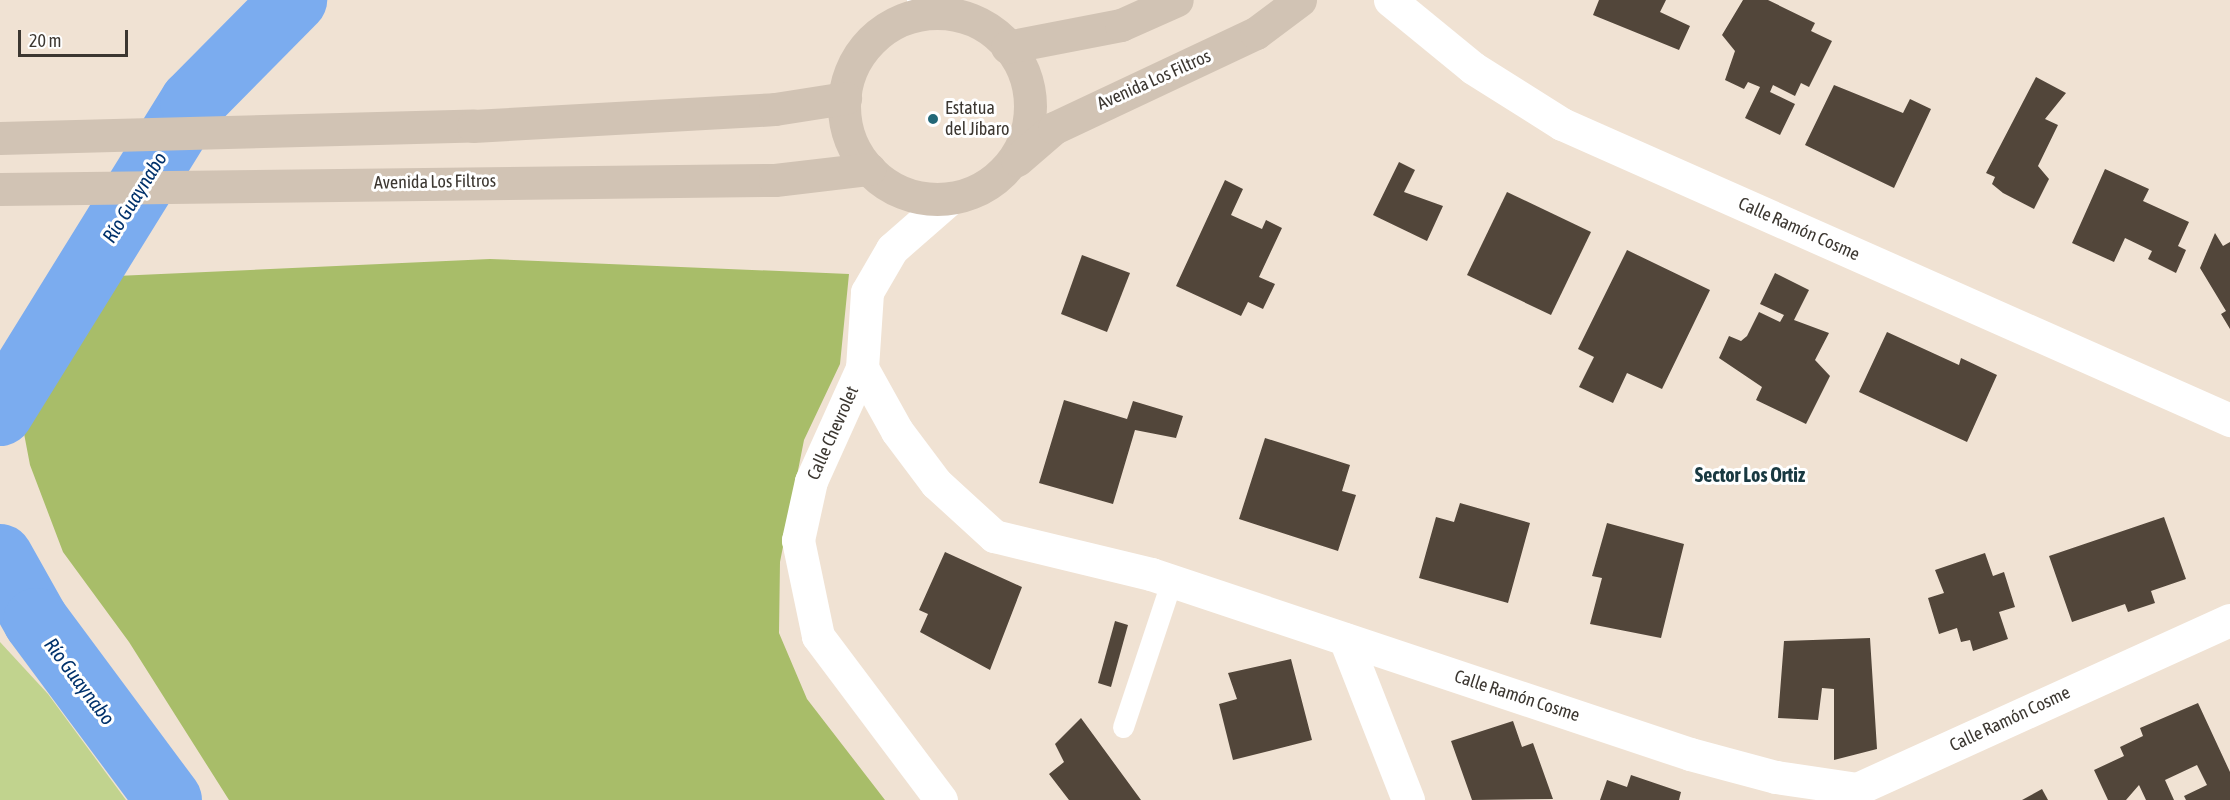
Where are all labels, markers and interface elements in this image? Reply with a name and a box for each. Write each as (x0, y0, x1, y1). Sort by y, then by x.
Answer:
scale bar (21, 18, 130, 56)
text: 20 m (29, 30, 61, 51)
street label: Avenida Los Filtros (1094, 45, 1214, 115)
place label: Estatua del Jíbaro (945, 98, 1010, 140)
marker: Estatua del Jíbaro (926, 112, 940, 126)
water label: Río Guaynabo (97, 147, 171, 247)
street label: Avenida Los Filtros (374, 170, 496, 194)
street label: Calle Ramón Cosme (1735, 193, 1863, 265)
street label: Calle Chevrolet (803, 383, 863, 483)
district label: Sector Los Ortiz (1695, 462, 1805, 486)
water label: Río Guaynabo (40, 633, 120, 729)
street label: Calle Ramón Cosme (1452, 666, 1582, 726)
street label: Calle Ramón Cosme (1946, 682, 2074, 756)

